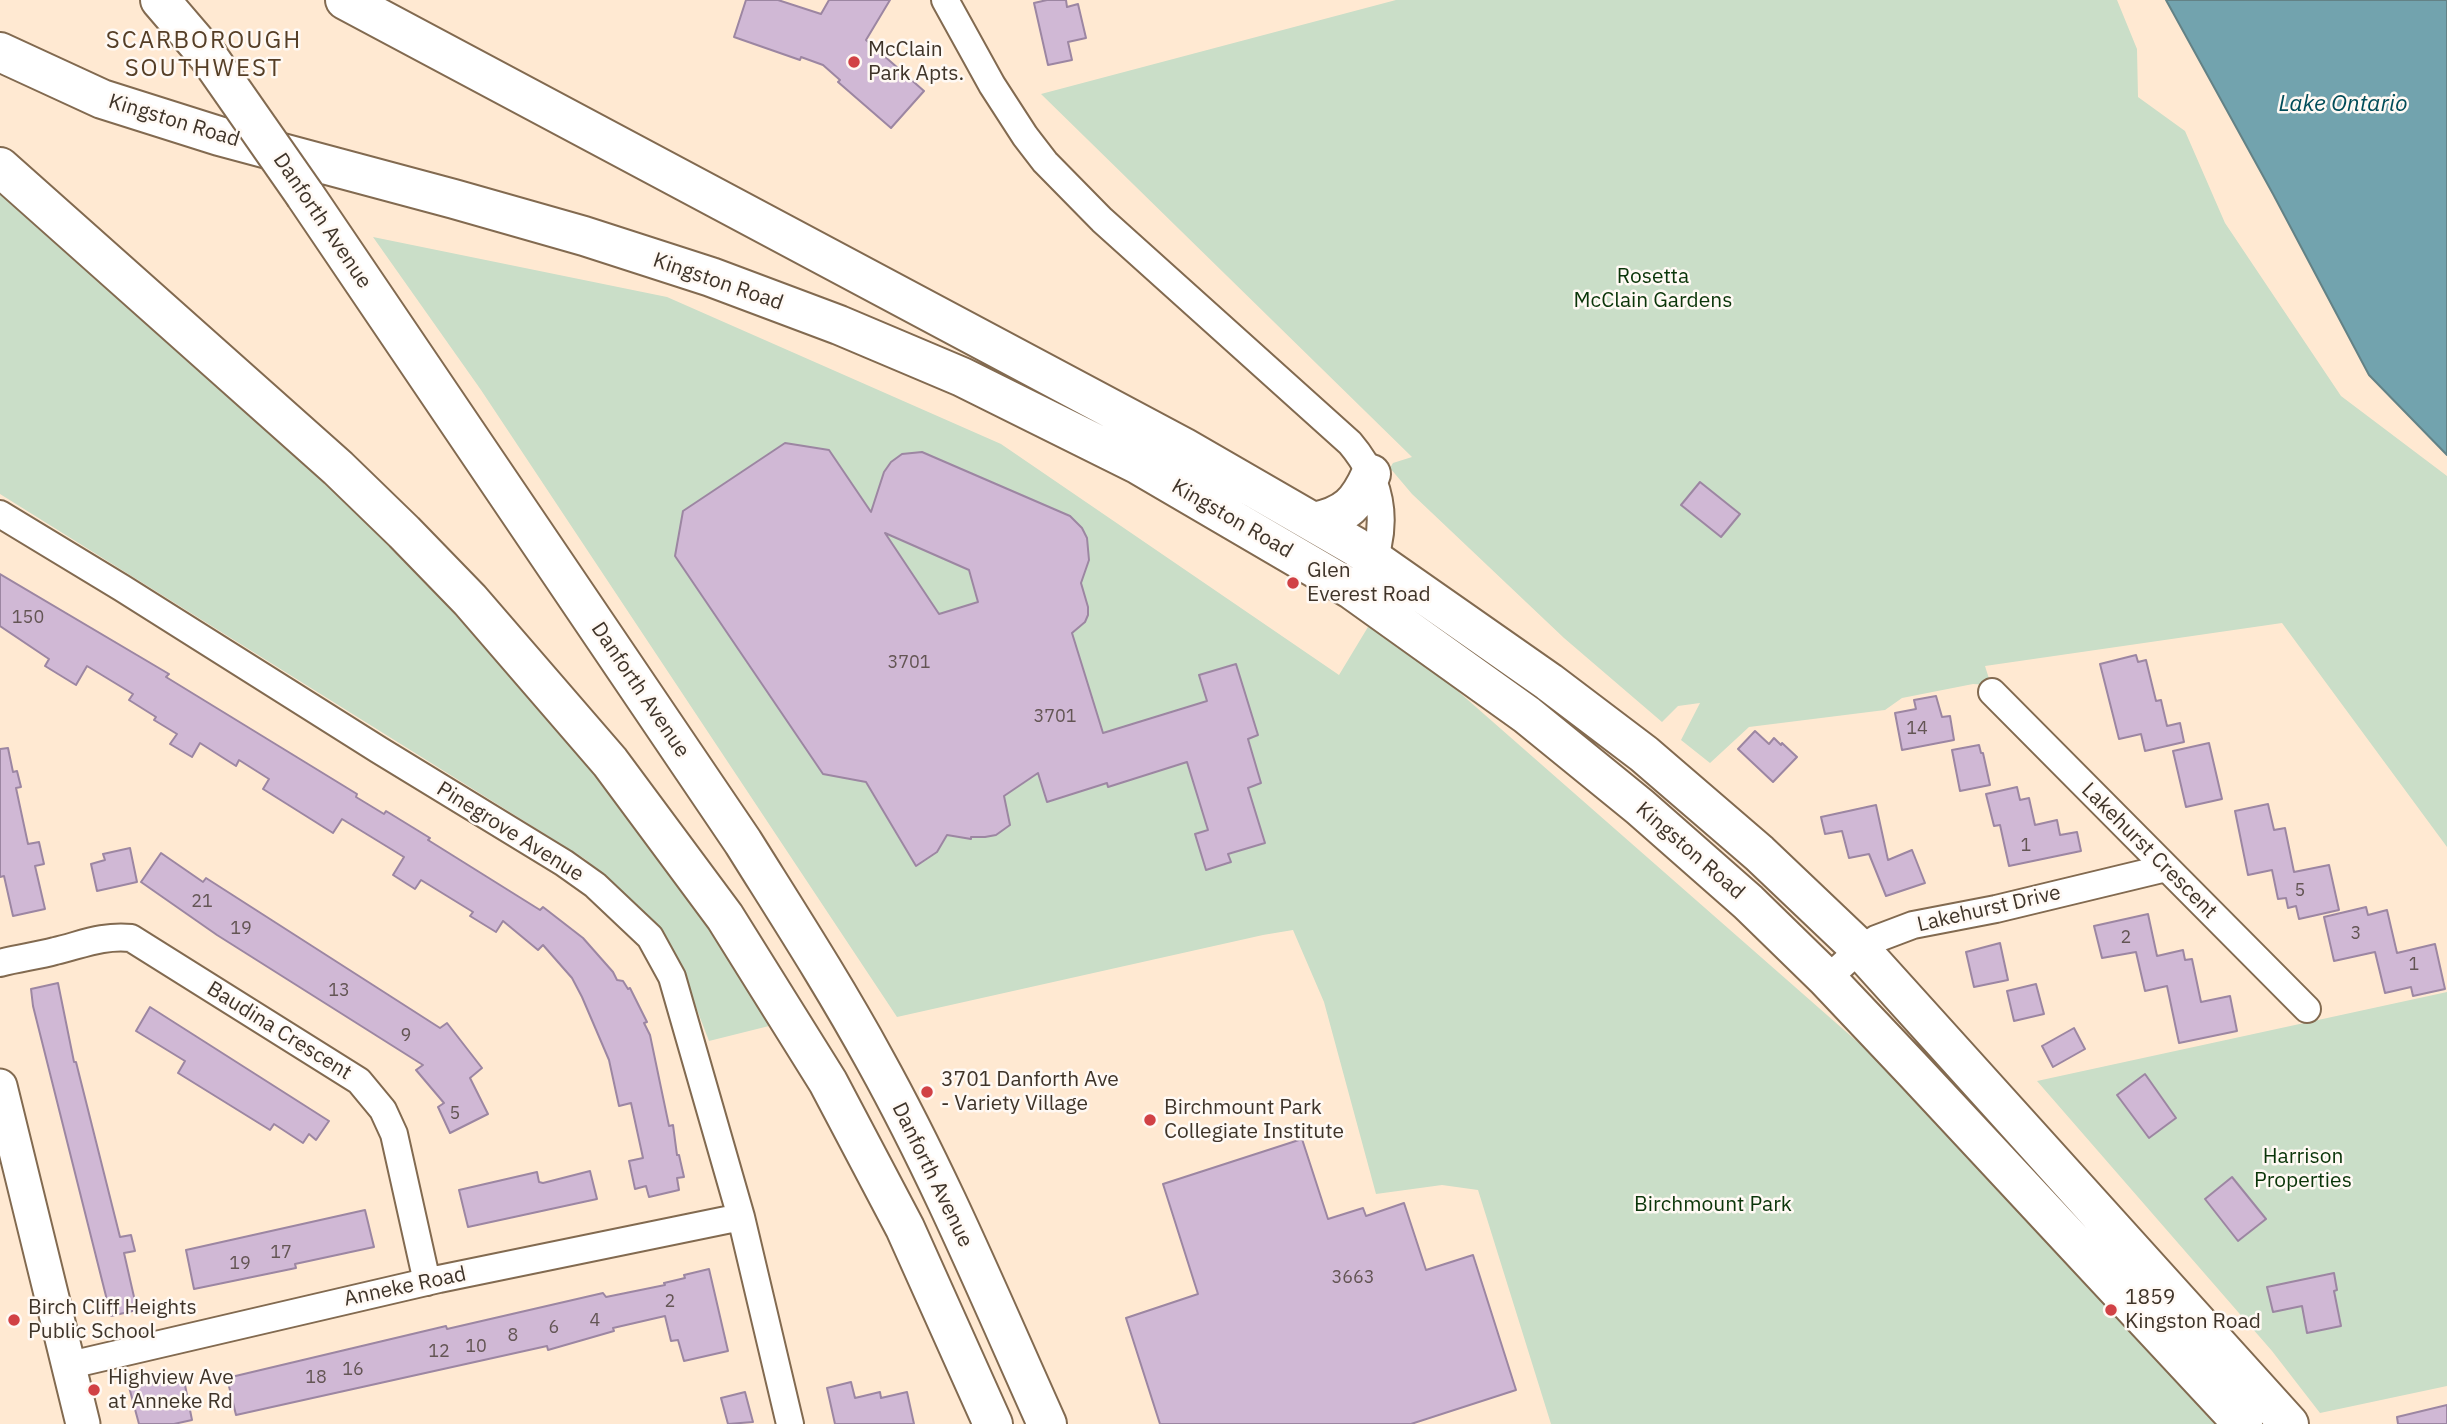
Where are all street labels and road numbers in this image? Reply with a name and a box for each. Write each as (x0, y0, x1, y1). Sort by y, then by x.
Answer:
street label: Kingston Road (105, 89, 243, 153)
street label: Danforth Avenue (267, 149, 377, 293)
street label: Kingston Road (650, 248, 786, 316)
street label: Kingston Road (1167, 474, 1297, 564)
street label: Danforth Avenue (585, 618, 695, 762)
street label: Pinegrove Avenue (432, 777, 588, 887)
street label: Lakehurst Crescent (2076, 778, 2222, 924)
street label: Kingston Road (1630, 797, 1750, 905)
street label: Lakehurst Drive (1915, 880, 2063, 938)
street label: Baudina Crescent (202, 976, 356, 1086)
street label: Danforth Avenue (886, 1099, 978, 1251)
street label: Anneke Road (342, 1262, 468, 1312)

